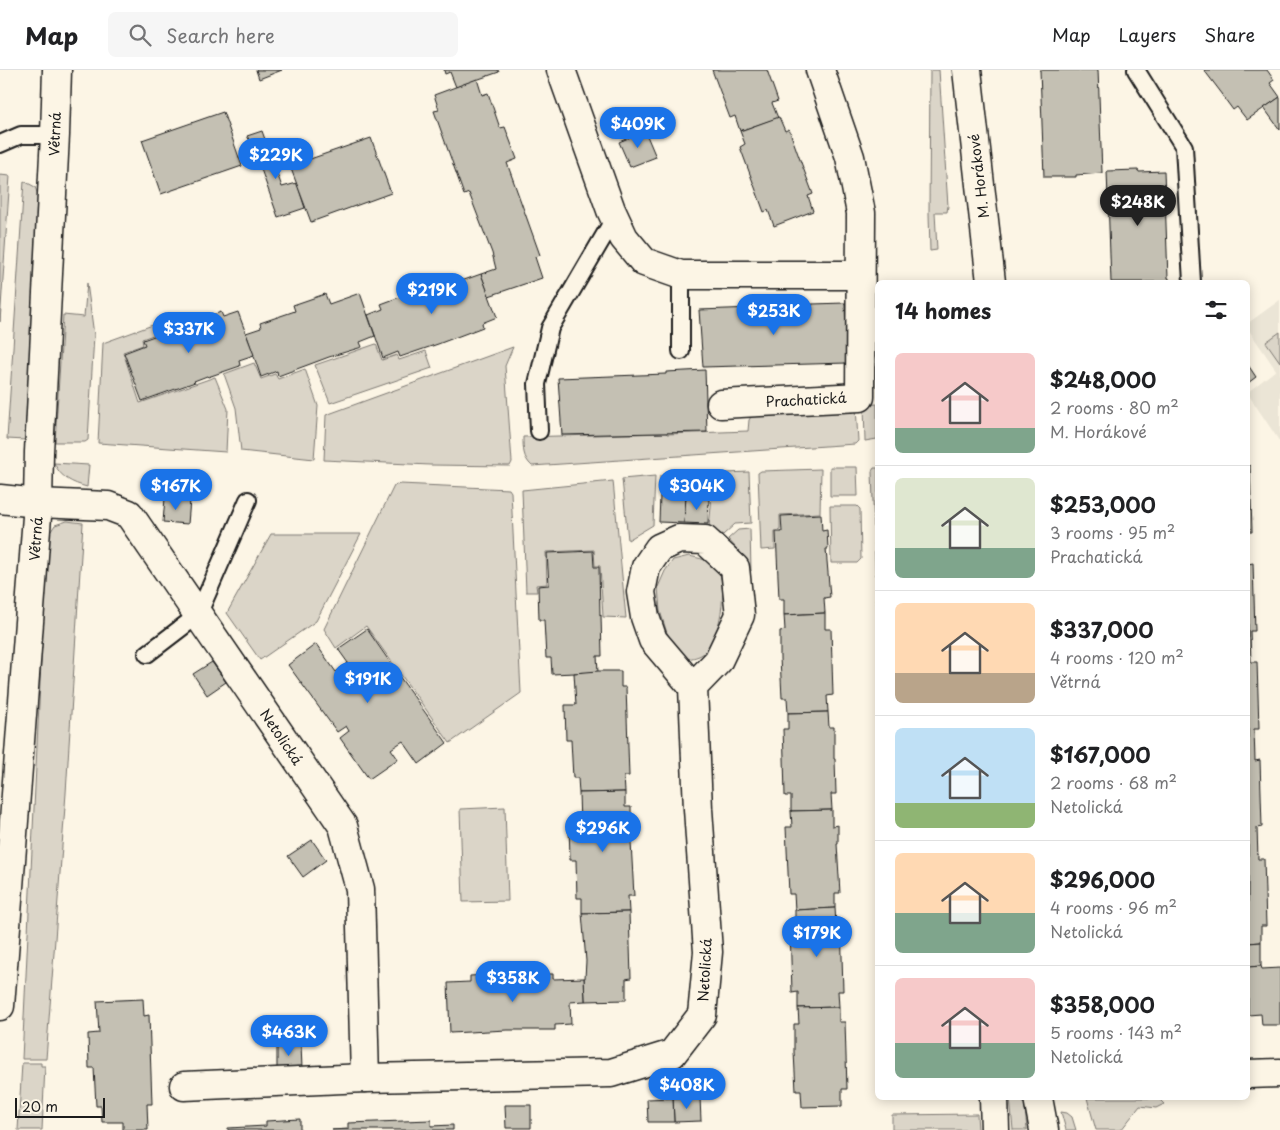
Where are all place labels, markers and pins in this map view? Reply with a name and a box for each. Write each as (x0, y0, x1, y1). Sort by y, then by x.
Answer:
pin: $409K (603, 106, 673, 149)
pin: $229K (241, 138, 311, 180)
pin: $248K (1103, 184, 1173, 227)
pin: $219K (397, 272, 467, 315)
pin: $253K (739, 294, 809, 336)
pin: $337K (154, 312, 224, 354)
pin: $167K (141, 468, 211, 511)
pin: $304K (662, 468, 732, 511)
pin: $191K (333, 662, 403, 704)
pin: $296K (568, 810, 638, 853)
pin: $179K (782, 916, 852, 958)
pin: $358K (478, 960, 548, 1003)
pin: $463K (254, 1014, 324, 1057)
pin: $408K (652, 1068, 722, 1110)

